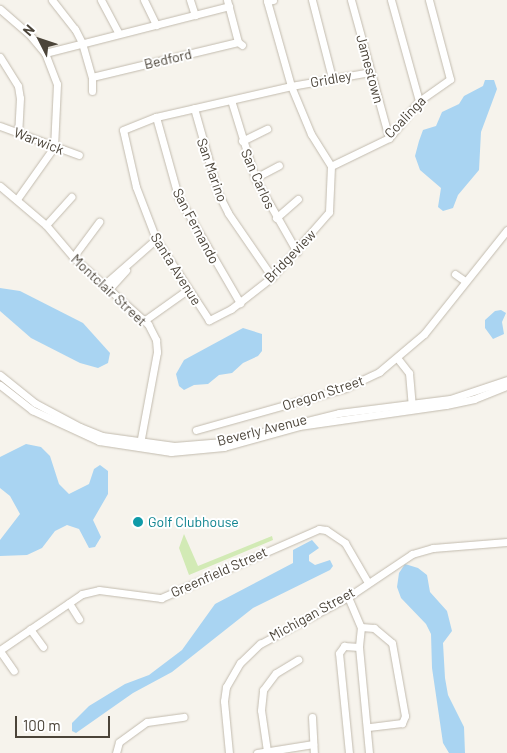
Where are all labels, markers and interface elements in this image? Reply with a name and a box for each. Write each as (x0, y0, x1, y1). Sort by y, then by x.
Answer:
north arrow (15, 15, 65, 65)
text: N (19, 21, 38, 39)
street label: Jamestown (353, 33, 387, 105)
street label: Bedford (142, 45, 194, 73)
street label: Gridley (309, 67, 353, 91)
street label: Coalinga (381, 92, 429, 142)
street label: Warwick (12, 124, 66, 158)
street label: San Marino (193, 136, 231, 204)
street label: San Carlos (237, 146, 279, 212)
street label: San Fernando (169, 185, 223, 267)
street label: Bridgeview (261, 226, 319, 286)
street label: Santa Avenue (147, 230, 205, 308)
street label: Montclair Street (68, 251, 150, 329)
street label: Oregon Street (280, 372, 366, 414)
street label: Beverly Avenue (215, 411, 309, 449)
place label: Golf Clubhouse (148, 514, 239, 530)
marker: Golf Clubhouse (132, 516, 144, 528)
street label: Greenfield Street (168, 543, 270, 601)
street label: Michigan Street (266, 584, 358, 644)
scale bar (18, 706, 112, 738)
text: 100 m (23, 716, 61, 734)

